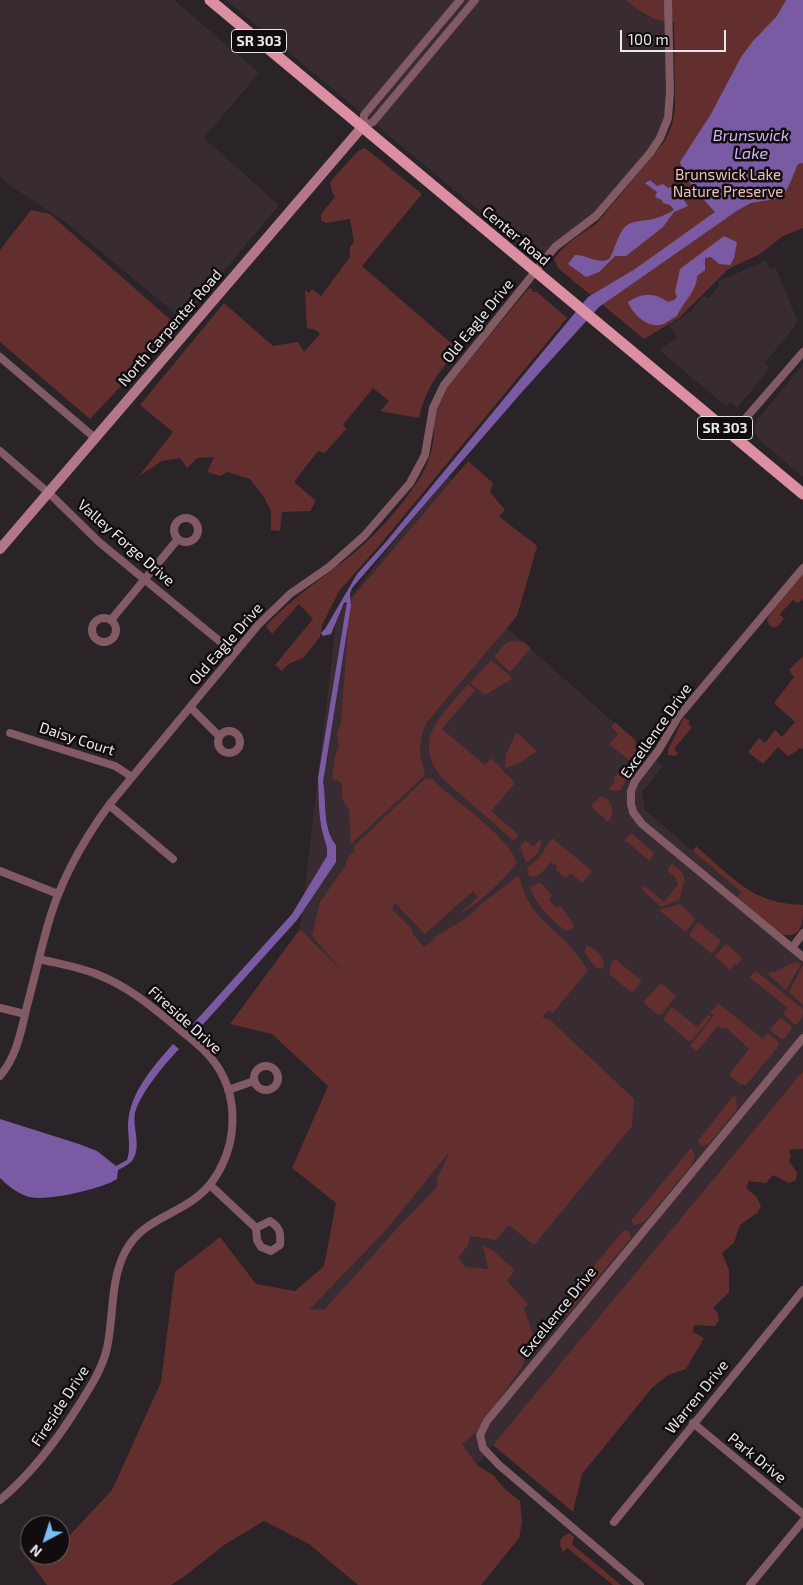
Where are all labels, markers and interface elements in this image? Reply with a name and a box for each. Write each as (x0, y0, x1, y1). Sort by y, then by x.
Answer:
scale bar (623, 20, 729, 52)
road number: SR 303 (232, 29, 286, 52)
text: 100 m (628, 30, 669, 48)
water label: Brunswick Lake (713, 126, 789, 164)
park label: Brunswick Lake Nature Preserve (673, 166, 783, 201)
street label: Center Road (478, 202, 554, 270)
street label: North Carpenter Road (114, 266, 226, 390)
street label: Old Eagle Drive (439, 275, 517, 367)
road number: SR 303 (698, 416, 752, 439)
street label: Valley Forge Drive (74, 496, 178, 590)
street label: Old Eagle Drive (185, 599, 267, 689)
street label: Excellence Drive (617, 680, 695, 782)
street label: Daisy Court (37, 718, 117, 760)
street label: Fireside Drive (145, 982, 225, 1058)
street label: Excellence Drive (516, 1263, 600, 1361)
street label: Warren Drive (662, 1356, 732, 1438)
street label: Fireside Drive (27, 1362, 93, 1450)
street label: Park Drive (724, 1429, 790, 1487)
north arrow (20, 1515, 70, 1565)
text: N (26, 1541, 45, 1561)

